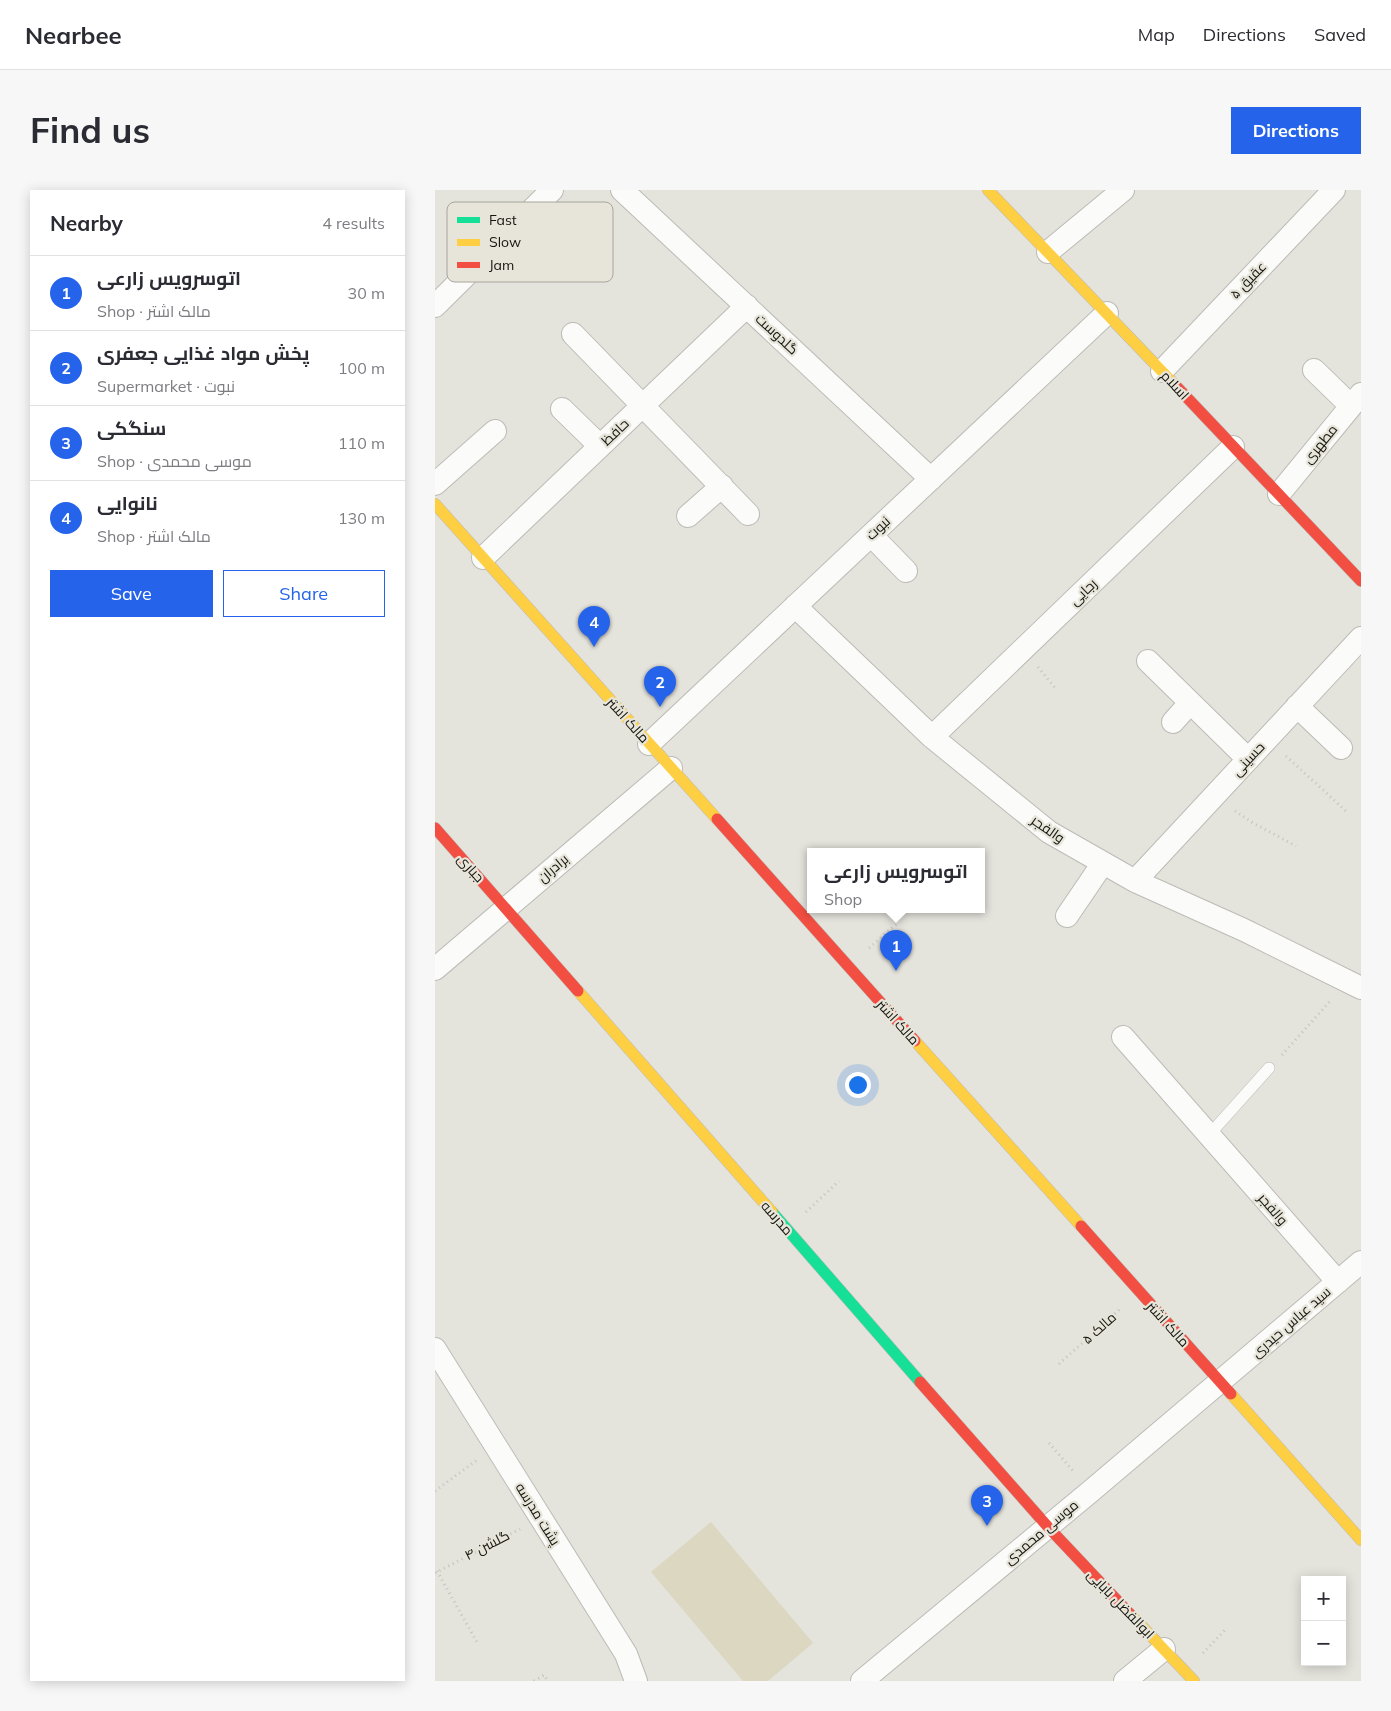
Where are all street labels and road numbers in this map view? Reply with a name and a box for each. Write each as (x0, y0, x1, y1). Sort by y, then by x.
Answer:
street label: عقیق ۵ (1226, 257, 1270, 303)
street label: گلدوست (752, 310, 802, 358)
street label: اسلام (1156, 367, 1193, 404)
street label: حافظ (597, 415, 633, 449)
street label: مطهری (1299, 421, 1341, 467)
street label: نبوت (862, 512, 894, 544)
street label: رجایی (1065, 575, 1101, 609)
street label: مالک اشتر (602, 693, 653, 747)
street label: حسینی (1228, 738, 1268, 780)
street label: والفجر (1027, 810, 1068, 847)
street label: جباری (454, 850, 488, 886)
street label: برادران (534, 850, 572, 886)
street label: مالک اشتر (872, 995, 923, 1049)
street label: والفجر (1253, 1188, 1292, 1229)
street label: مدرسه (757, 1197, 797, 1239)
street label: سید عباس حیدری (1248, 1283, 1334, 1361)
street label: مالک اشتر (1142, 1297, 1193, 1351)
street label: مالک ۵ (1078, 1308, 1120, 1348)
street label: پشت مدرسه (511, 1479, 565, 1549)
street label: موسی محمدی (1000, 1496, 1082, 1568)
street label: گلشن ۴ (461, 1526, 513, 1564)
street label: ابوالفضل بابایی (1083, 1566, 1159, 1642)

